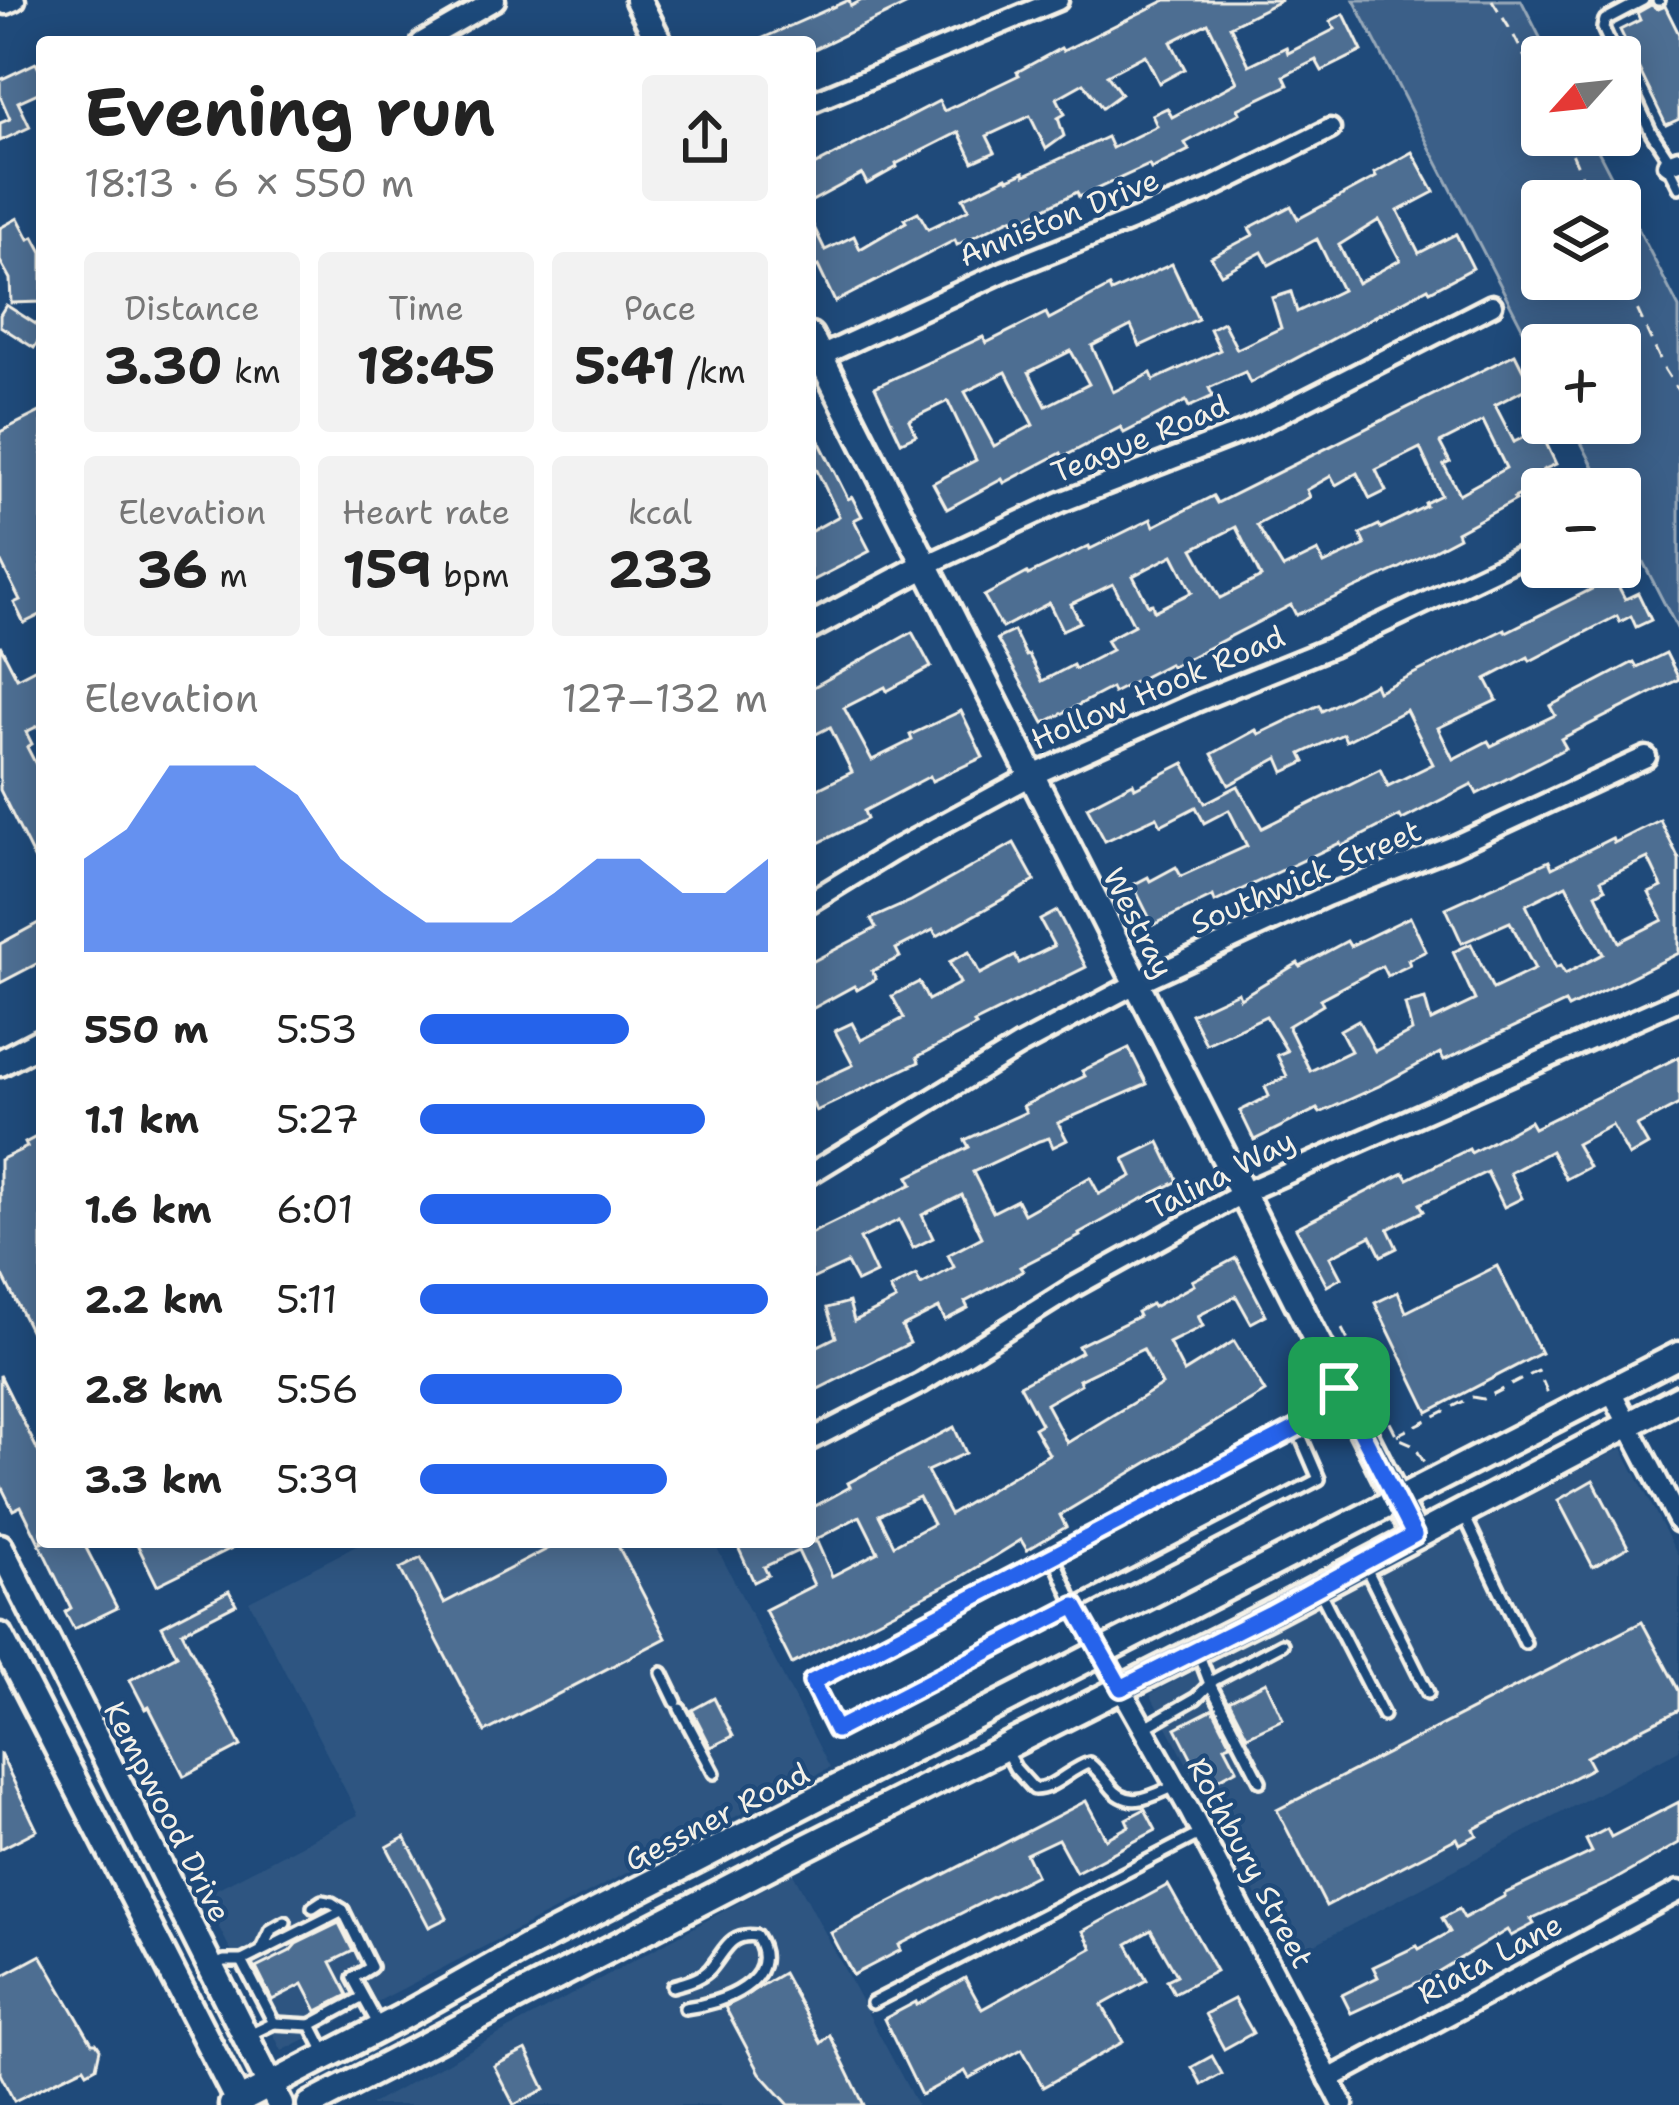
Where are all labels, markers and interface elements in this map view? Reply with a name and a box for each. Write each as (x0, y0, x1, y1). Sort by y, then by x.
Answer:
north arrow (1521, 36, 1641, 156)
map controls (1521, 36, 1641, 588)
text: Evening run (84, 68, 495, 156)
button: share (642, 75, 768, 201)
text: 18:13 · 6 × 550 m (84, 157, 414, 209)
street label: Anniston Drive (953, 159, 1165, 276)
button: layers (1521, 180, 1641, 300)
text: Distance (124, 286, 260, 331)
text: Time (388, 286, 464, 331)
text: Pace (624, 286, 696, 331)
button: + (1521, 324, 1641, 444)
text: 3.30 (103, 331, 223, 399)
text: 18:45 (357, 331, 496, 399)
text: 5:41 (574, 331, 676, 399)
text: km (223, 349, 281, 394)
text: /km (676, 349, 746, 394)
street label: Teague Road (1045, 384, 1234, 493)
button: − (1521, 468, 1641, 588)
text: Elevation (118, 490, 266, 535)
text: Heart rate (342, 490, 510, 535)
text: kcal (628, 490, 692, 535)
text: 36 (136, 535, 208, 603)
text: 159 (342, 535, 432, 603)
text: 233 (607, 535, 713, 603)
text: m (208, 553, 248, 598)
text: bpm (432, 553, 510, 598)
street label: Hollow Hook Road (1025, 616, 1291, 760)
text: Elevation (84, 672, 259, 724)
text: 127–132 m (561, 672, 768, 724)
street label: Southwick Street (1184, 810, 1427, 944)
street label: Westray (1093, 861, 1184, 985)
text: 550 m (84, 1003, 209, 1055)
text: 5:53 (276, 1003, 358, 1055)
text: 1.1 km (84, 1093, 199, 1145)
text: 5:27 (276, 1093, 359, 1145)
street label: Talina Way (1140, 1120, 1302, 1229)
text: 1.6 km (84, 1183, 212, 1235)
text: 6:01 (276, 1183, 354, 1235)
text: 2.2 km (84, 1273, 223, 1325)
text: 5:11 (276, 1273, 338, 1325)
pin (1288, 1337, 1390, 1439)
icon: arrive (1306, 1355, 1372, 1421)
text: 2.8 km (84, 1363, 223, 1415)
text: 5:56 (276, 1363, 359, 1415)
text: 3.3 km (84, 1453, 222, 1505)
text: 5:39 (276, 1453, 360, 1505)
street label: Kempwood Drive (94, 1695, 241, 1929)
street label: Rothbury Street (1178, 1750, 1323, 1975)
street label: Gessner Road (617, 1752, 816, 1881)
street label: Riata Lane (1410, 1903, 1569, 2014)

